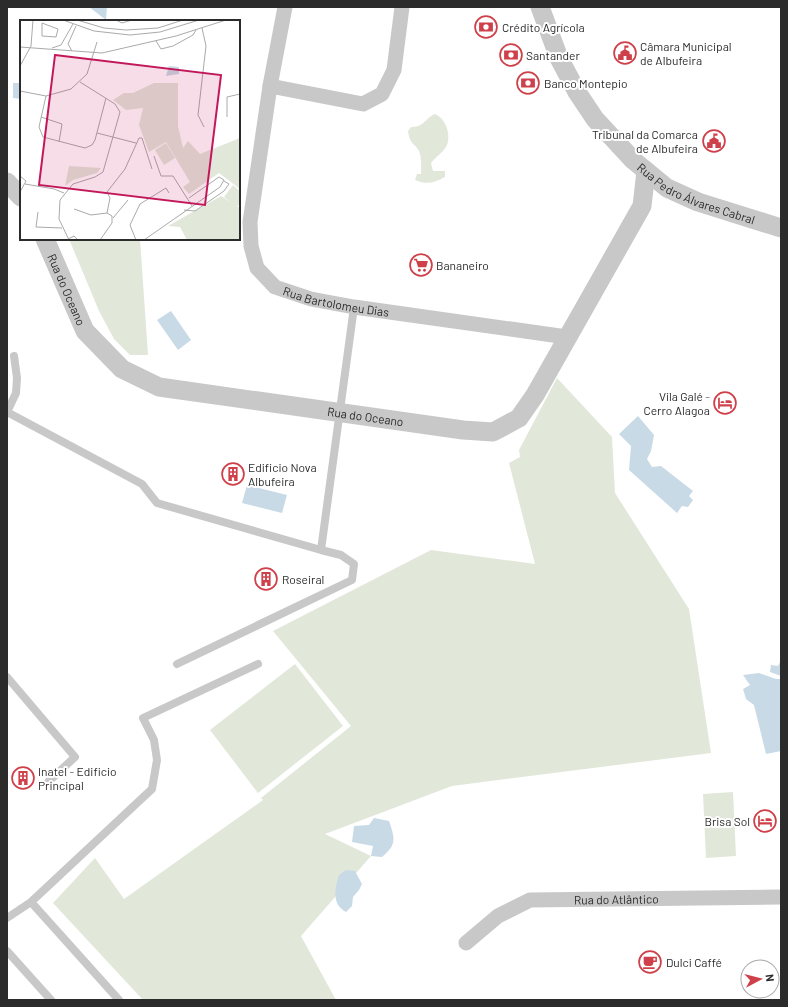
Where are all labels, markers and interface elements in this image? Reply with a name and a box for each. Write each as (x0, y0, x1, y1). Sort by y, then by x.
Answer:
bank icon: Crédito Agrícola (473, 14, 499, 40)
inset map (20, 20, 240, 240)
place label: Crédito Agrícola (502, 20, 585, 34)
place label: Câmara Municipal de Albufeira (640, 39, 732, 67)
public building icon: Câmara Municipal de Albufeira (612, 40, 638, 66)
bank icon: Santander (498, 42, 524, 68)
place label: Santander (526, 48, 580, 62)
bank icon: Banco Montepio (515, 70, 541, 96)
place label: Banco Montepio (544, 76, 628, 90)
place label: Tribunal da Comarca de Albufeira (592, 127, 698, 155)
public building icon: Tribunal da Comarca de Albufeira (701, 128, 727, 154)
street label: Rua Pedro Álvares Cabral (635, 160, 757, 226)
street label: Rua do Oceano (45, 251, 89, 328)
supermarket icon: Bananeiro (408, 252, 434, 278)
place label: Bananeiro (436, 258, 489, 272)
street label: Rua Bartolomeu Dias (281, 283, 390, 319)
place label: Vila Galé - Cerro Alagoa (643, 389, 710, 417)
hotel icon: Vila Galé - Cerro Alagoa (712, 390, 738, 416)
street label: Rua do Oceano (326, 404, 405, 429)
place label: Edificio Nova Albufeira (248, 460, 317, 488)
building icon: Edificio Nova Albufeira (220, 461, 246, 487)
building icon: Roseiral (253, 566, 279, 592)
place label: Roseiral (282, 572, 324, 586)
place label: Inatel - Edificio Principal (38, 764, 117, 792)
building icon: Inatel - Edificio Principal (10, 765, 36, 791)
hotel icon: Brisa Sol (752, 808, 778, 834)
place label: Brisa Sol (704, 814, 750, 828)
street label: Rua do Atlântico (574, 891, 659, 906)
cafe icon: Dulci Caffé (637, 949, 663, 975)
place label: Dulci Caffé (666, 955, 722, 969)
north arrow (740, 959, 780, 999)
text: N (764, 973, 777, 982)

